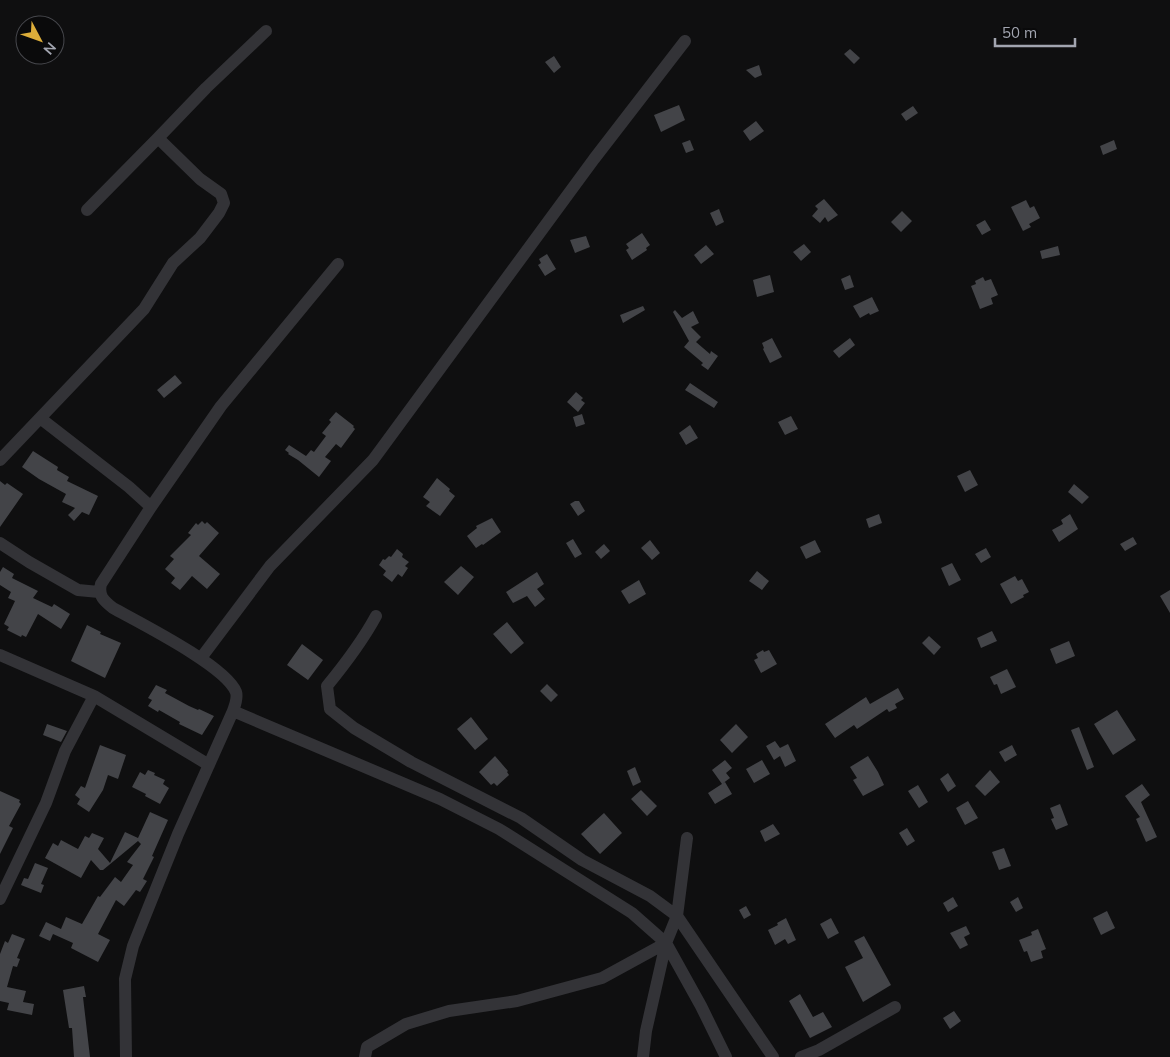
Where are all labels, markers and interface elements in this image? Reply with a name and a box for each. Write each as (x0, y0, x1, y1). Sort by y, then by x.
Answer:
north arrow (15, 15, 65, 65)
scale bar (995, 15, 1075, 47)
text: 50 m (1002, 23, 1037, 42)
text: N (40, 39, 60, 58)

